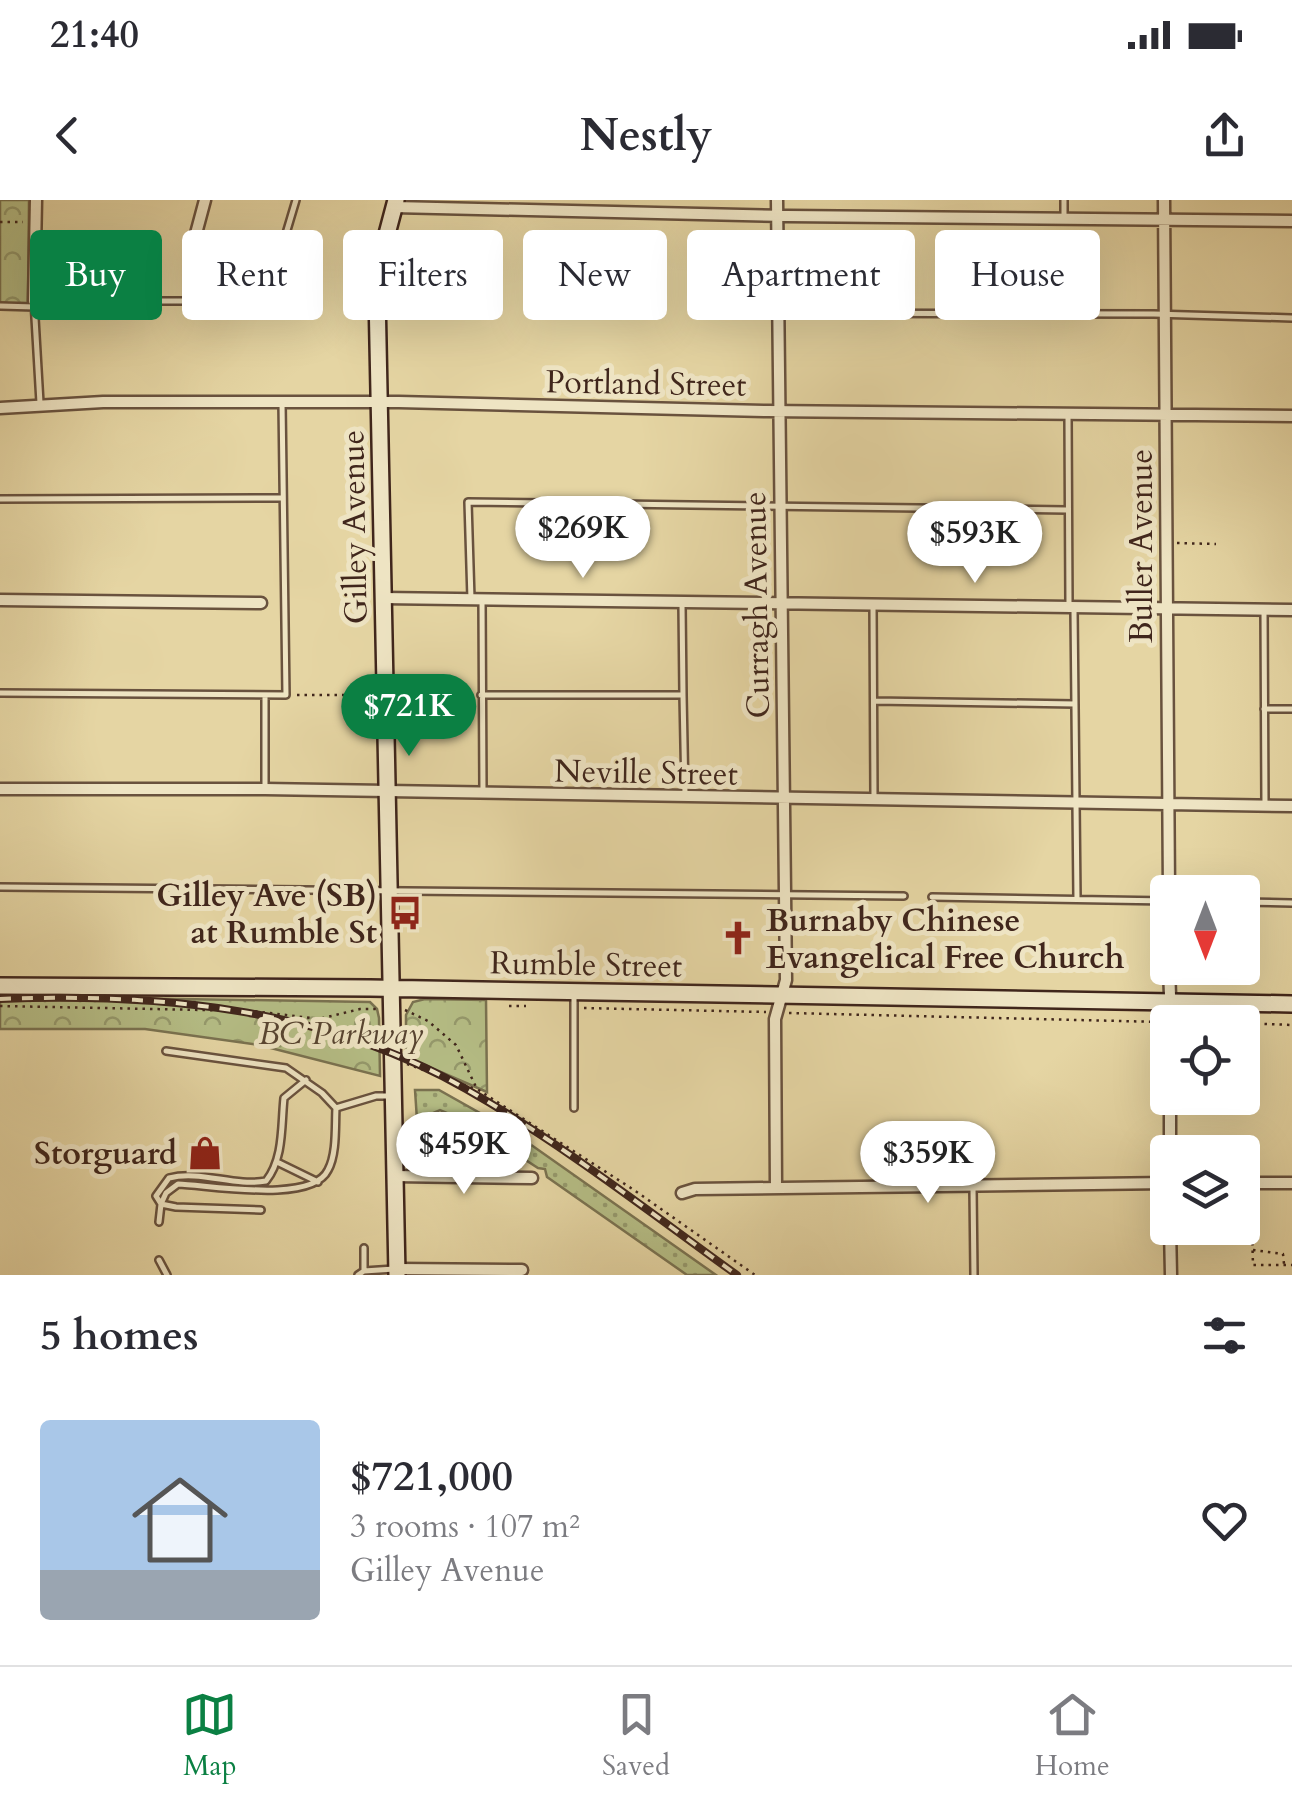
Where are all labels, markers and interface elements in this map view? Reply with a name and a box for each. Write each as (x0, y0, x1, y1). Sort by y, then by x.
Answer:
text: 21:40 (50, 9, 139, 61)
text: Nestly (580, 105, 712, 166)
icon: back (40, 108, 95, 163)
icon: share (1197, 108, 1252, 163)
chip: Buy (30, 230, 162, 320)
chip: Rent (182, 230, 323, 320)
chip: Filters (343, 230, 503, 320)
chip: New (523, 230, 667, 320)
chip: Apartment (687, 230, 915, 320)
chip: House (935, 230, 1100, 320)
street label: Portland Street (545, 360, 747, 408)
street label: Gilley Avenue (331, 429, 379, 625)
street label: Buller Avenue (1120, 449, 1164, 643)
street label: Curragh Avenue (733, 491, 781, 719)
pin: $269K (513, 496, 653, 581)
pin: $593K (905, 501, 1045, 586)
text: $269K (537, 506, 629, 550)
text: $593K (929, 511, 1021, 555)
pin: $721K (339, 674, 479, 759)
text: $721K (363, 684, 455, 728)
street label: Neville Street (554, 749, 738, 797)
place label: Gilley Ave (SB) at Rumble St (156, 874, 377, 955)
north arrow (1150, 875, 1260, 985)
map controls (1150, 875, 1260, 1245)
bus stop icon: Gilley Ave (SB) at Rumble St (386, 894, 424, 932)
place label: Burnaby Chinese Evangelical Free Church (766, 899, 1124, 980)
church icon: Burnaby Chinese Evangelical Free Church (719, 919, 757, 957)
street label: Rumble Street (490, 941, 682, 989)
button: locate (1150, 1005, 1260, 1115)
park label: BC Parkway (259, 1012, 424, 1056)
pin: $459K (394, 1112, 534, 1197)
pin: $359K (858, 1121, 998, 1206)
text: $459K (418, 1122, 510, 1166)
text: $359K (882, 1131, 974, 1175)
place label: Storguard (34, 1132, 177, 1176)
shop icon: Storguard (186, 1134, 224, 1172)
button: layers (1150, 1135, 1260, 1245)
text: 5 homes (40, 1307, 198, 1364)
icon: filters (1197, 1308, 1252, 1363)
text: $721,000 (350, 1448, 513, 1505)
icon: home (120, 1460, 240, 1580)
icon: heart (1197, 1493, 1252, 1548)
text: 3 rooms · 107 m² (350, 1505, 580, 1549)
text: Gilley Avenue (350, 1549, 544, 1593)
tab: Map (182, 1687, 237, 1785)
tab: Saved (602, 1687, 670, 1785)
tab: Home (1035, 1687, 1110, 1785)

